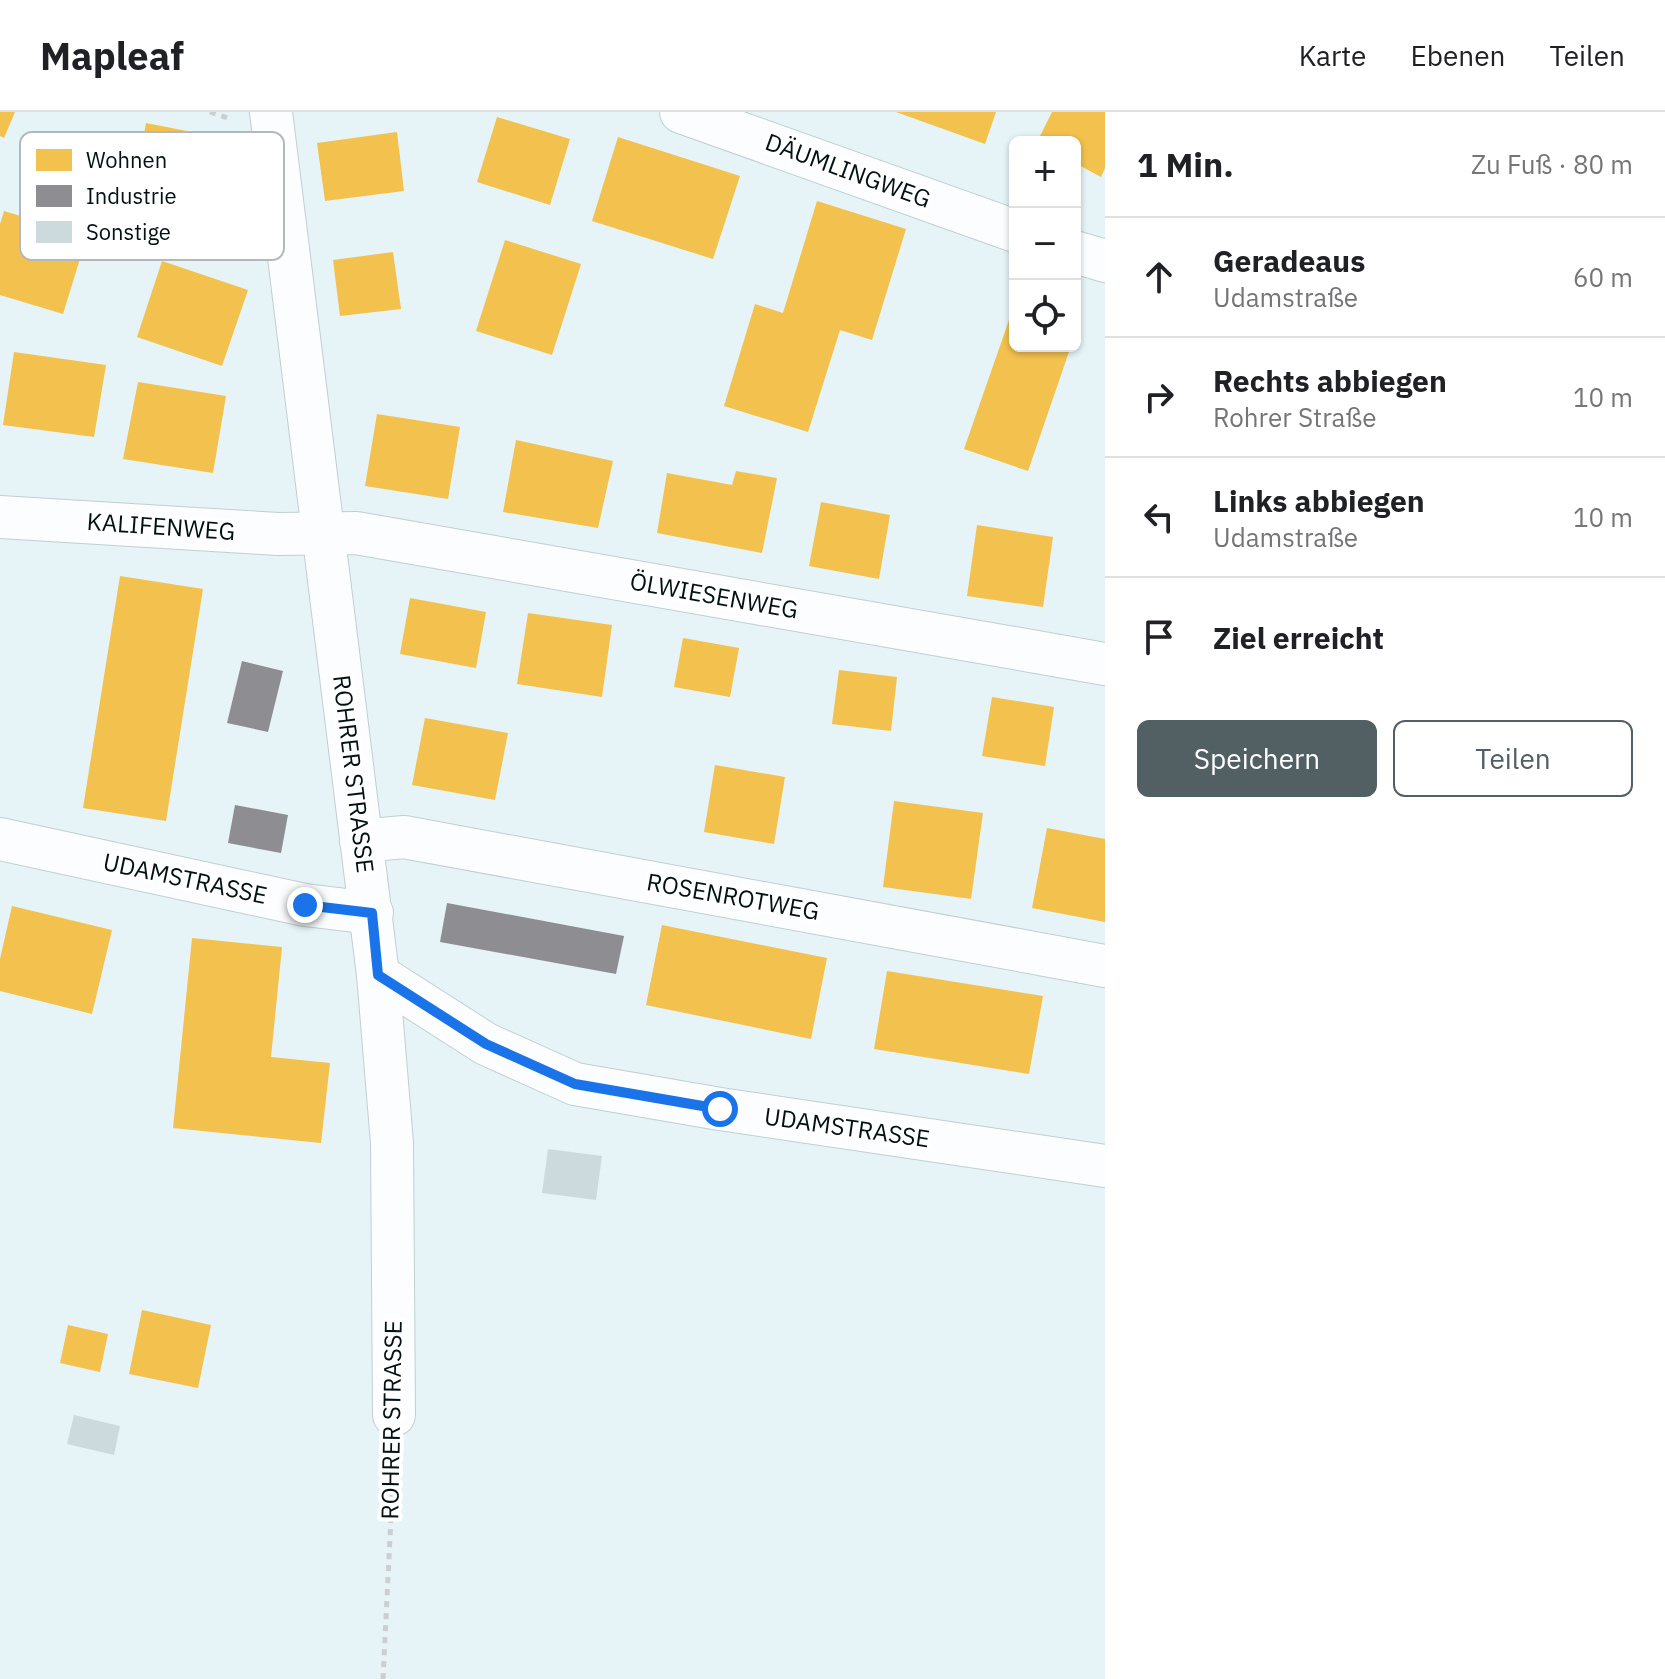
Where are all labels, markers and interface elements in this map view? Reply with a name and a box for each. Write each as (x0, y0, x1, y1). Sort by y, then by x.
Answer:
text: Mapleaf (40, 31, 184, 80)
text: Karte (1299, 37, 1366, 74)
text: Ebenen (1410, 37, 1506, 74)
text: Teilen (1550, 37, 1625, 74)
street label: DÄUMLINGWEG (761, 125, 936, 215)
legend (20, 132, 284, 260)
map controls (1009, 136, 1081, 352)
button: + (1009, 136, 1081, 208)
text: 1 Min. (1137, 142, 1234, 186)
text: Wohnen (86, 145, 167, 174)
text: Zu Fuß · 80 m (1471, 147, 1633, 181)
text: Industrie (86, 181, 177, 210)
button: − (1009, 208, 1081, 280)
text: Sonstige (86, 217, 171, 246)
text: Geradeaus (1213, 241, 1365, 280)
icon: ahead (1137, 255, 1181, 299)
text: 60 m (1573, 260, 1633, 294)
button: locate (1009, 280, 1081, 352)
text: Udamstraße (1213, 280, 1358, 314)
text: Rechts abbiegen (1213, 361, 1447, 400)
icon: right (1137, 375, 1181, 419)
text: 10 m (1573, 380, 1633, 414)
text: Rohrer Straße (1213, 400, 1376, 434)
text: Links abbiegen (1213, 481, 1425, 520)
icon: left (1137, 495, 1181, 539)
text: 10 m (1573, 500, 1633, 534)
street label: KALIFENWEG (86, 505, 236, 547)
text: Udamstraße (1213, 520, 1358, 554)
street label: ÖLWIESENWEG (628, 564, 801, 626)
icon: arrive (1137, 615, 1181, 659)
text: Ziel erreicht (1213, 618, 1384, 657)
street label: ROHRER STRASSE (326, 673, 382, 875)
button: Speichern (1137, 720, 1377, 797)
button: Teilen (1393, 720, 1633, 797)
street label: UDAMSTRASSE (100, 845, 270, 911)
street label: ROSENROTWEG (644, 865, 822, 927)
route end (287, 887, 323, 923)
route start (702, 1091, 738, 1127)
street label: UDAMSTRASSE (762, 1100, 932, 1154)
street label: ROHRER STRASSE (373, 1320, 409, 1520)

